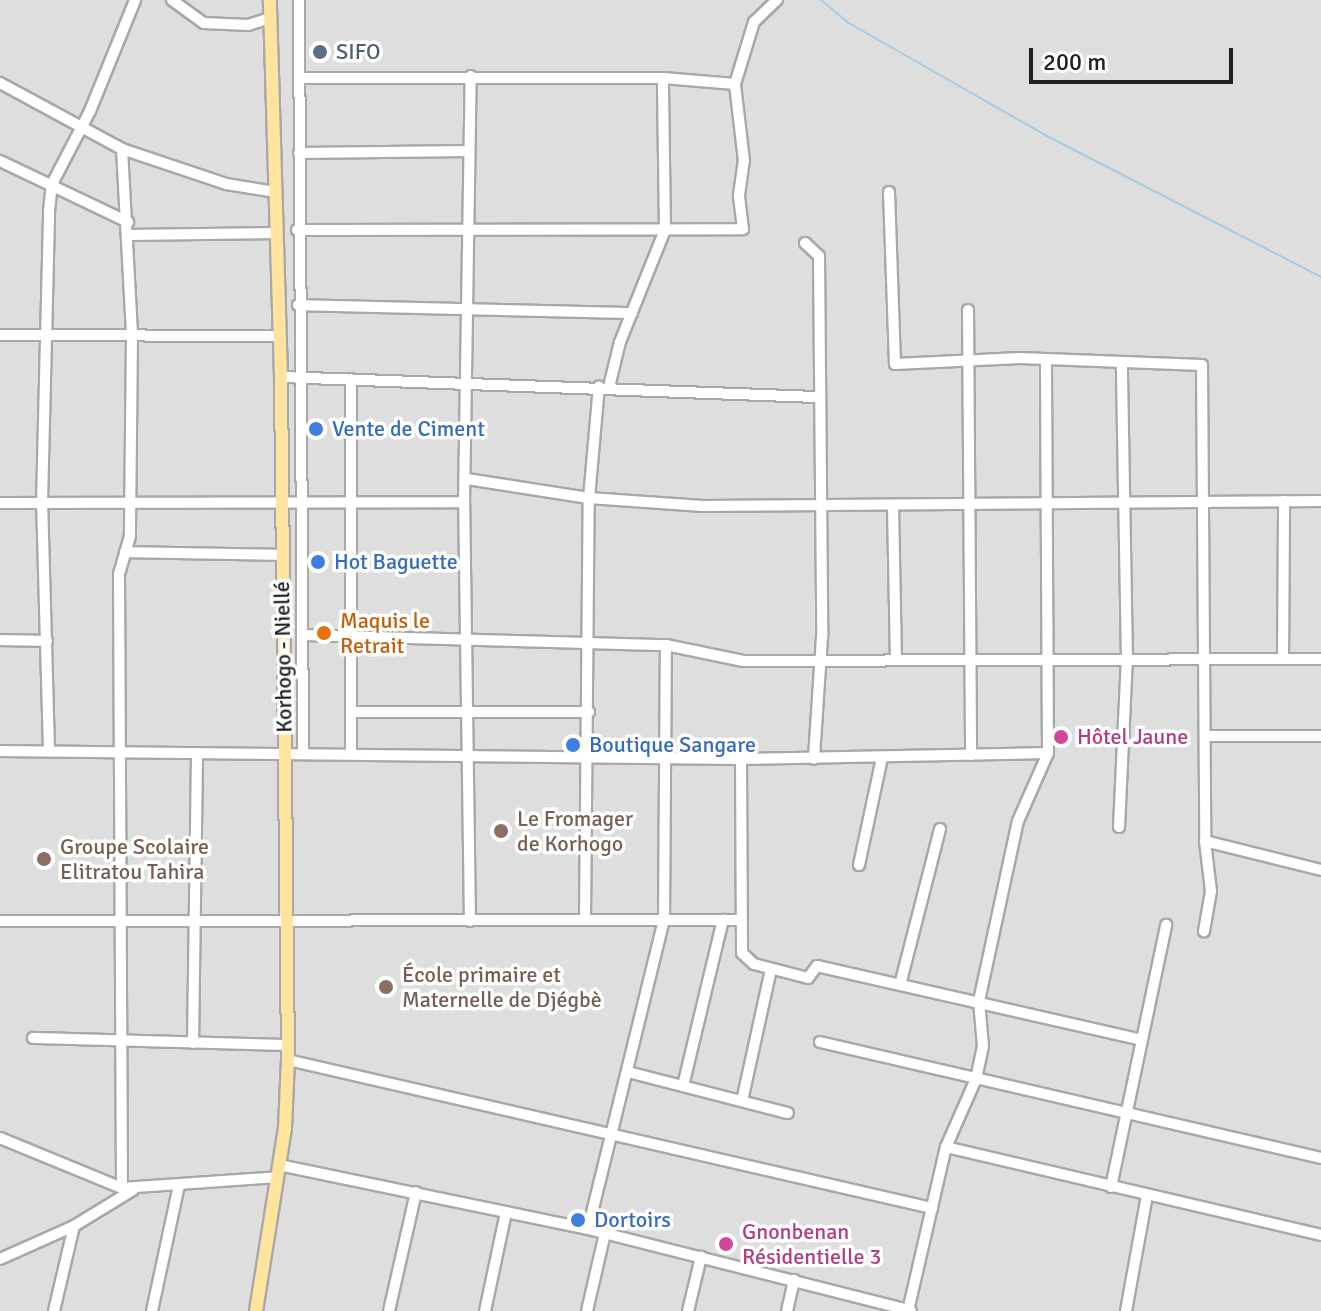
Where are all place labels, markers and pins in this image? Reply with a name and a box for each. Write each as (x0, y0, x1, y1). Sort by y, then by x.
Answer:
place label: SIFO (336, 39, 381, 65)
marker: SIFO (311, 43, 329, 61)
place label: Vente de Ciment (332, 416, 485, 442)
marker: Vente de Ciment (307, 420, 325, 438)
place label: Hot Baguette (334, 549, 458, 575)
marker: Hot Baguette (309, 553, 327, 571)
place label: Maquis le Retrait (340, 607, 430, 658)
marker: Maquis le Retrait (315, 624, 333, 642)
place label: Hôtel Jaune (1077, 724, 1188, 750)
marker: Hôtel Jaune (1052, 728, 1070, 746)
place label: Boutique Sangare (589, 732, 756, 758)
marker: Boutique Sangare (564, 736, 582, 754)
place label: Le Fromager de Korhogo (517, 805, 633, 856)
marker: Le Fromager de Korhogo (492, 822, 510, 840)
place label: Groupe Scolaire Elitratou Tahira (60, 833, 209, 884)
marker: Groupe Scolaire Elitratou Tahira (35, 850, 53, 868)
place label: École primaire et Maternelle de Djégbè (402, 961, 602, 1012)
marker: École primaire et Maternelle de Djégbè (377, 978, 395, 996)
place label: Dortoirs (594, 1207, 671, 1233)
marker: Dortoirs (569, 1211, 587, 1229)
place label: Gnonbenan Résidentielle 3 (742, 1218, 881, 1270)
marker: Gnonbenan Résidentielle 3 (717, 1235, 735, 1253)

